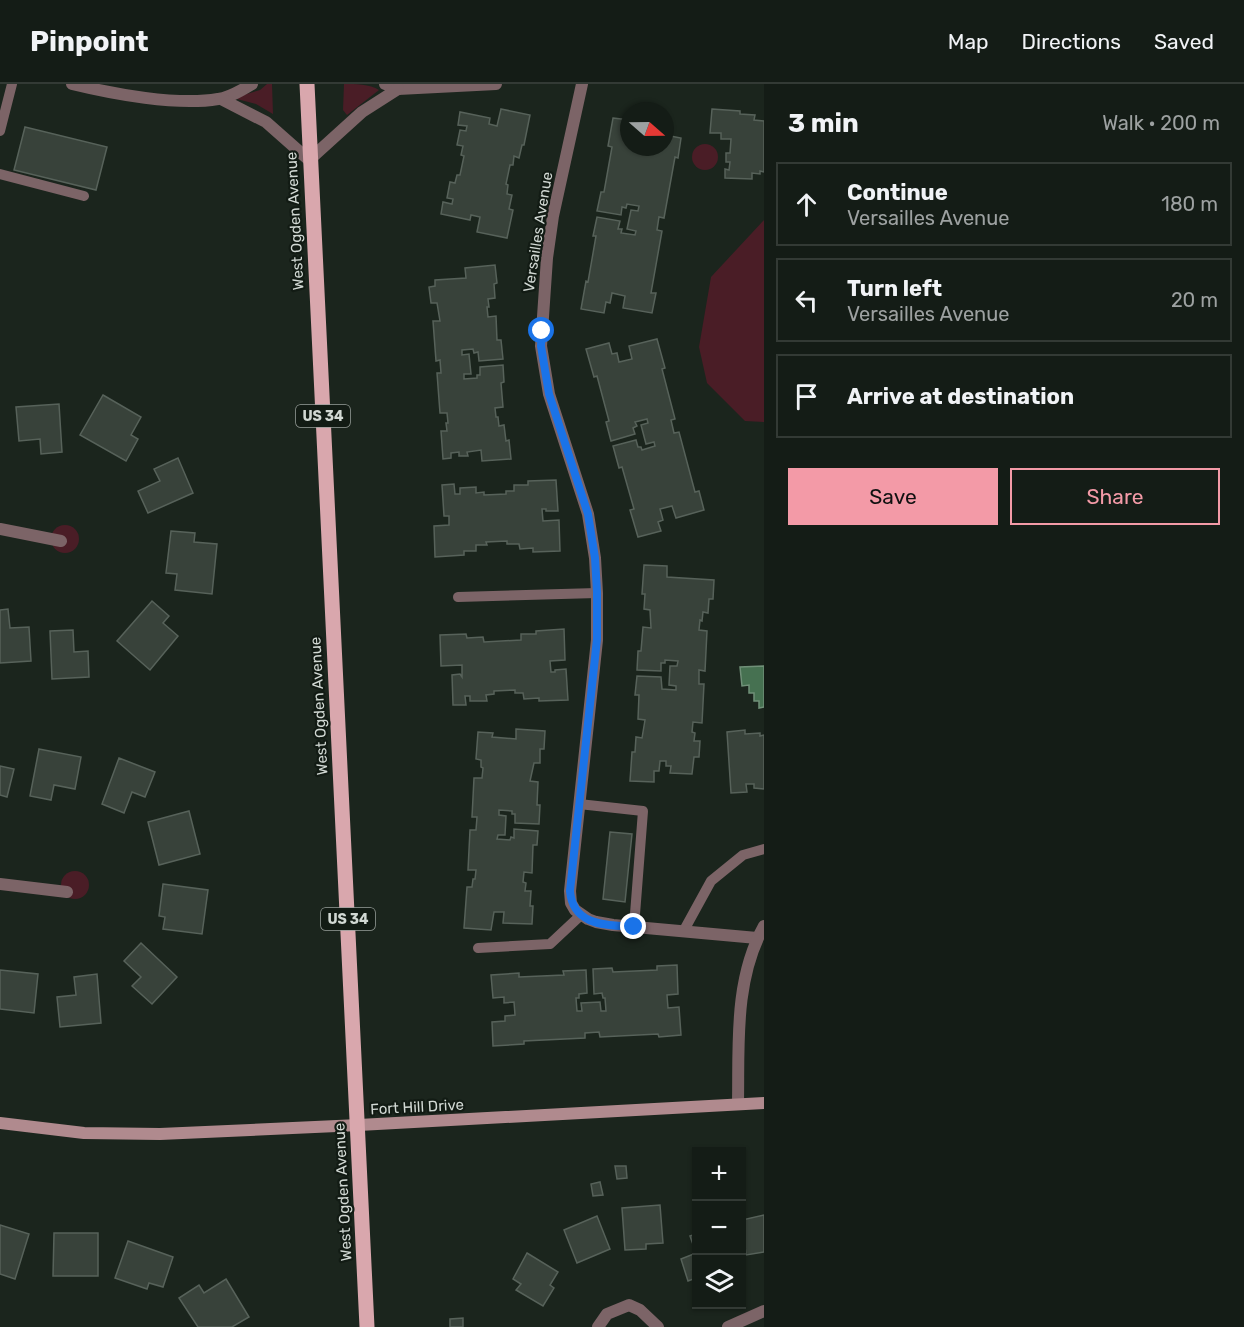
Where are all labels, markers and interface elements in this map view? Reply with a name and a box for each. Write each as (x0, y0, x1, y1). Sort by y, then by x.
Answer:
text: Pinpoint (30, 25, 149, 58)
text: Map (948, 29, 989, 54)
text: Directions (1022, 29, 1121, 54)
text: Saved (1154, 29, 1214, 54)
north arrow (620, 102, 674, 156)
text: 3 min (788, 108, 859, 139)
text: Walk · 200 m (1102, 111, 1220, 135)
street label: West Ogden Avenue (282, 151, 308, 291)
street label: Versailles Avenue (520, 170, 556, 294)
text: Continue (847, 179, 948, 206)
icon: ahead (790, 188, 823, 221)
text: 180 m (1161, 192, 1218, 216)
text: Versailles Avenue (847, 206, 1009, 230)
text: Turn left (847, 275, 942, 302)
icon: left (790, 284, 823, 317)
text: 20 m (1171, 288, 1218, 312)
text: Versailles Avenue (847, 302, 1009, 326)
route start (528, 317, 554, 343)
icon: arrive (790, 380, 823, 413)
text: Arrive at destination (847, 383, 1074, 410)
road number: US 34 (296, 405, 350, 427)
button: Save (788, 468, 998, 525)
button: Share (1010, 468, 1220, 525)
street label: West Ogden Avenue (306, 636, 332, 776)
road number: US 34 (321, 908, 375, 930)
route end (620, 913, 646, 939)
street label: Fort Hill Drive (370, 1096, 464, 1118)
street label: West Ogden Avenue (330, 1122, 356, 1262)
map controls (692, 1147, 746, 1309)
button: + (692, 1147, 746, 1201)
button: − (692, 1201, 746, 1255)
button: layers (692, 1255, 746, 1309)

